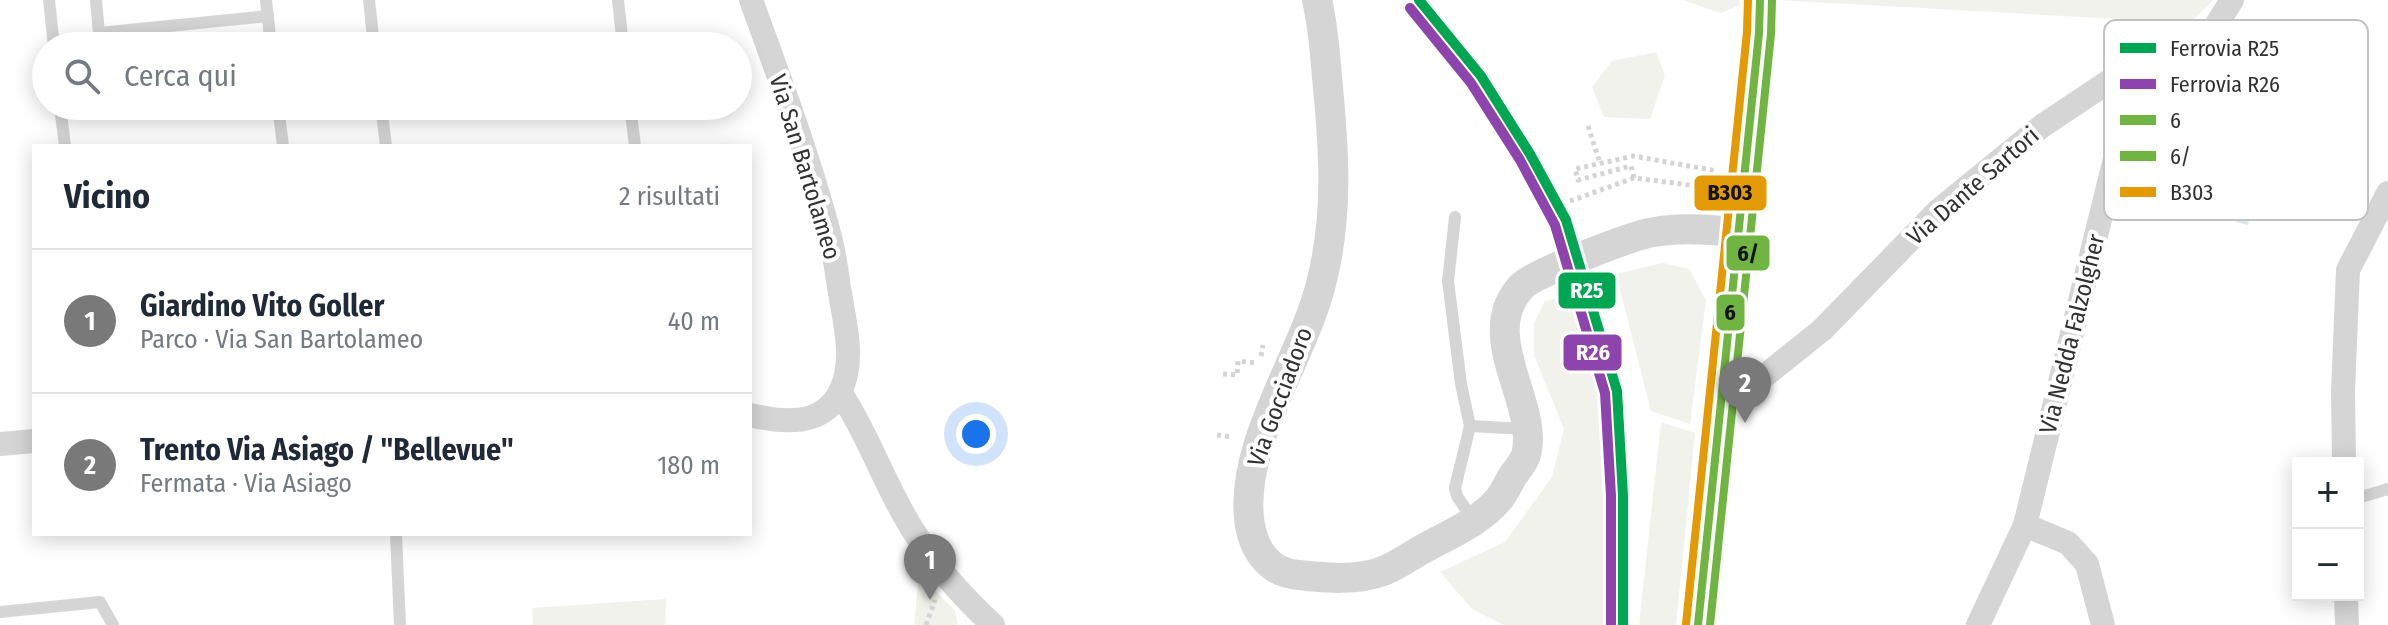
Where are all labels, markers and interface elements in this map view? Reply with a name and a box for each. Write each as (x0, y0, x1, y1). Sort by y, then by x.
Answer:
legend (2104, 20, 2368, 220)
search box (32, 32, 752, 120)
text: Ferrovia R25 (2170, 35, 2279, 62)
icon: search (60, 54, 104, 98)
text: Cerca qui (124, 58, 237, 94)
street label: Via San Bartolameo (764, 71, 846, 263)
text: Ferrovia R26 (2170, 71, 2280, 98)
text: 6 (2170, 107, 2181, 134)
street label: Via Dante Sartori (1901, 121, 2045, 251)
text: 6/ (2170, 143, 2191, 170)
line badge: B303 (1693, 174, 1768, 212)
text: Vicino (64, 176, 150, 217)
text: B303 (1708, 179, 1752, 206)
text: B303 (2170, 179, 2213, 206)
text: 2 risultati (619, 181, 720, 212)
street label: Via Nedda Falzolgher (2034, 231, 2111, 437)
line badge: 6/ (1725, 234, 1771, 272)
text: 6/ (1737, 240, 1759, 267)
line badge: R25 (1557, 271, 1617, 310)
text: R25 (1570, 277, 1604, 304)
text: Giardino Vito Goller (140, 288, 385, 324)
line badge: 6 (1715, 293, 1746, 332)
text: 6 (1724, 299, 1736, 326)
text: 1 (85, 306, 96, 337)
text: 40 m (668, 306, 720, 337)
text: Parco · Via San Bartolameo (140, 324, 423, 355)
street label: Via Gocciadoro (1242, 324, 1318, 470)
line badge: R26 (1562, 333, 1623, 372)
text: R26 (1576, 339, 1610, 366)
pin: 2 (1719, 357, 1771, 423)
your location (956, 414, 996, 454)
text: Trento Via Asiago / "Bellevue" (140, 432, 514, 468)
text: 2 (84, 450, 96, 481)
text: 180 m (657, 450, 720, 481)
map controls (2292, 457, 2364, 601)
button: + (2292, 457, 2364, 529)
text: Fermata · Via Asiago (140, 468, 352, 499)
button: − (2292, 529, 2364, 601)
pin: 1 (904, 534, 956, 600)

